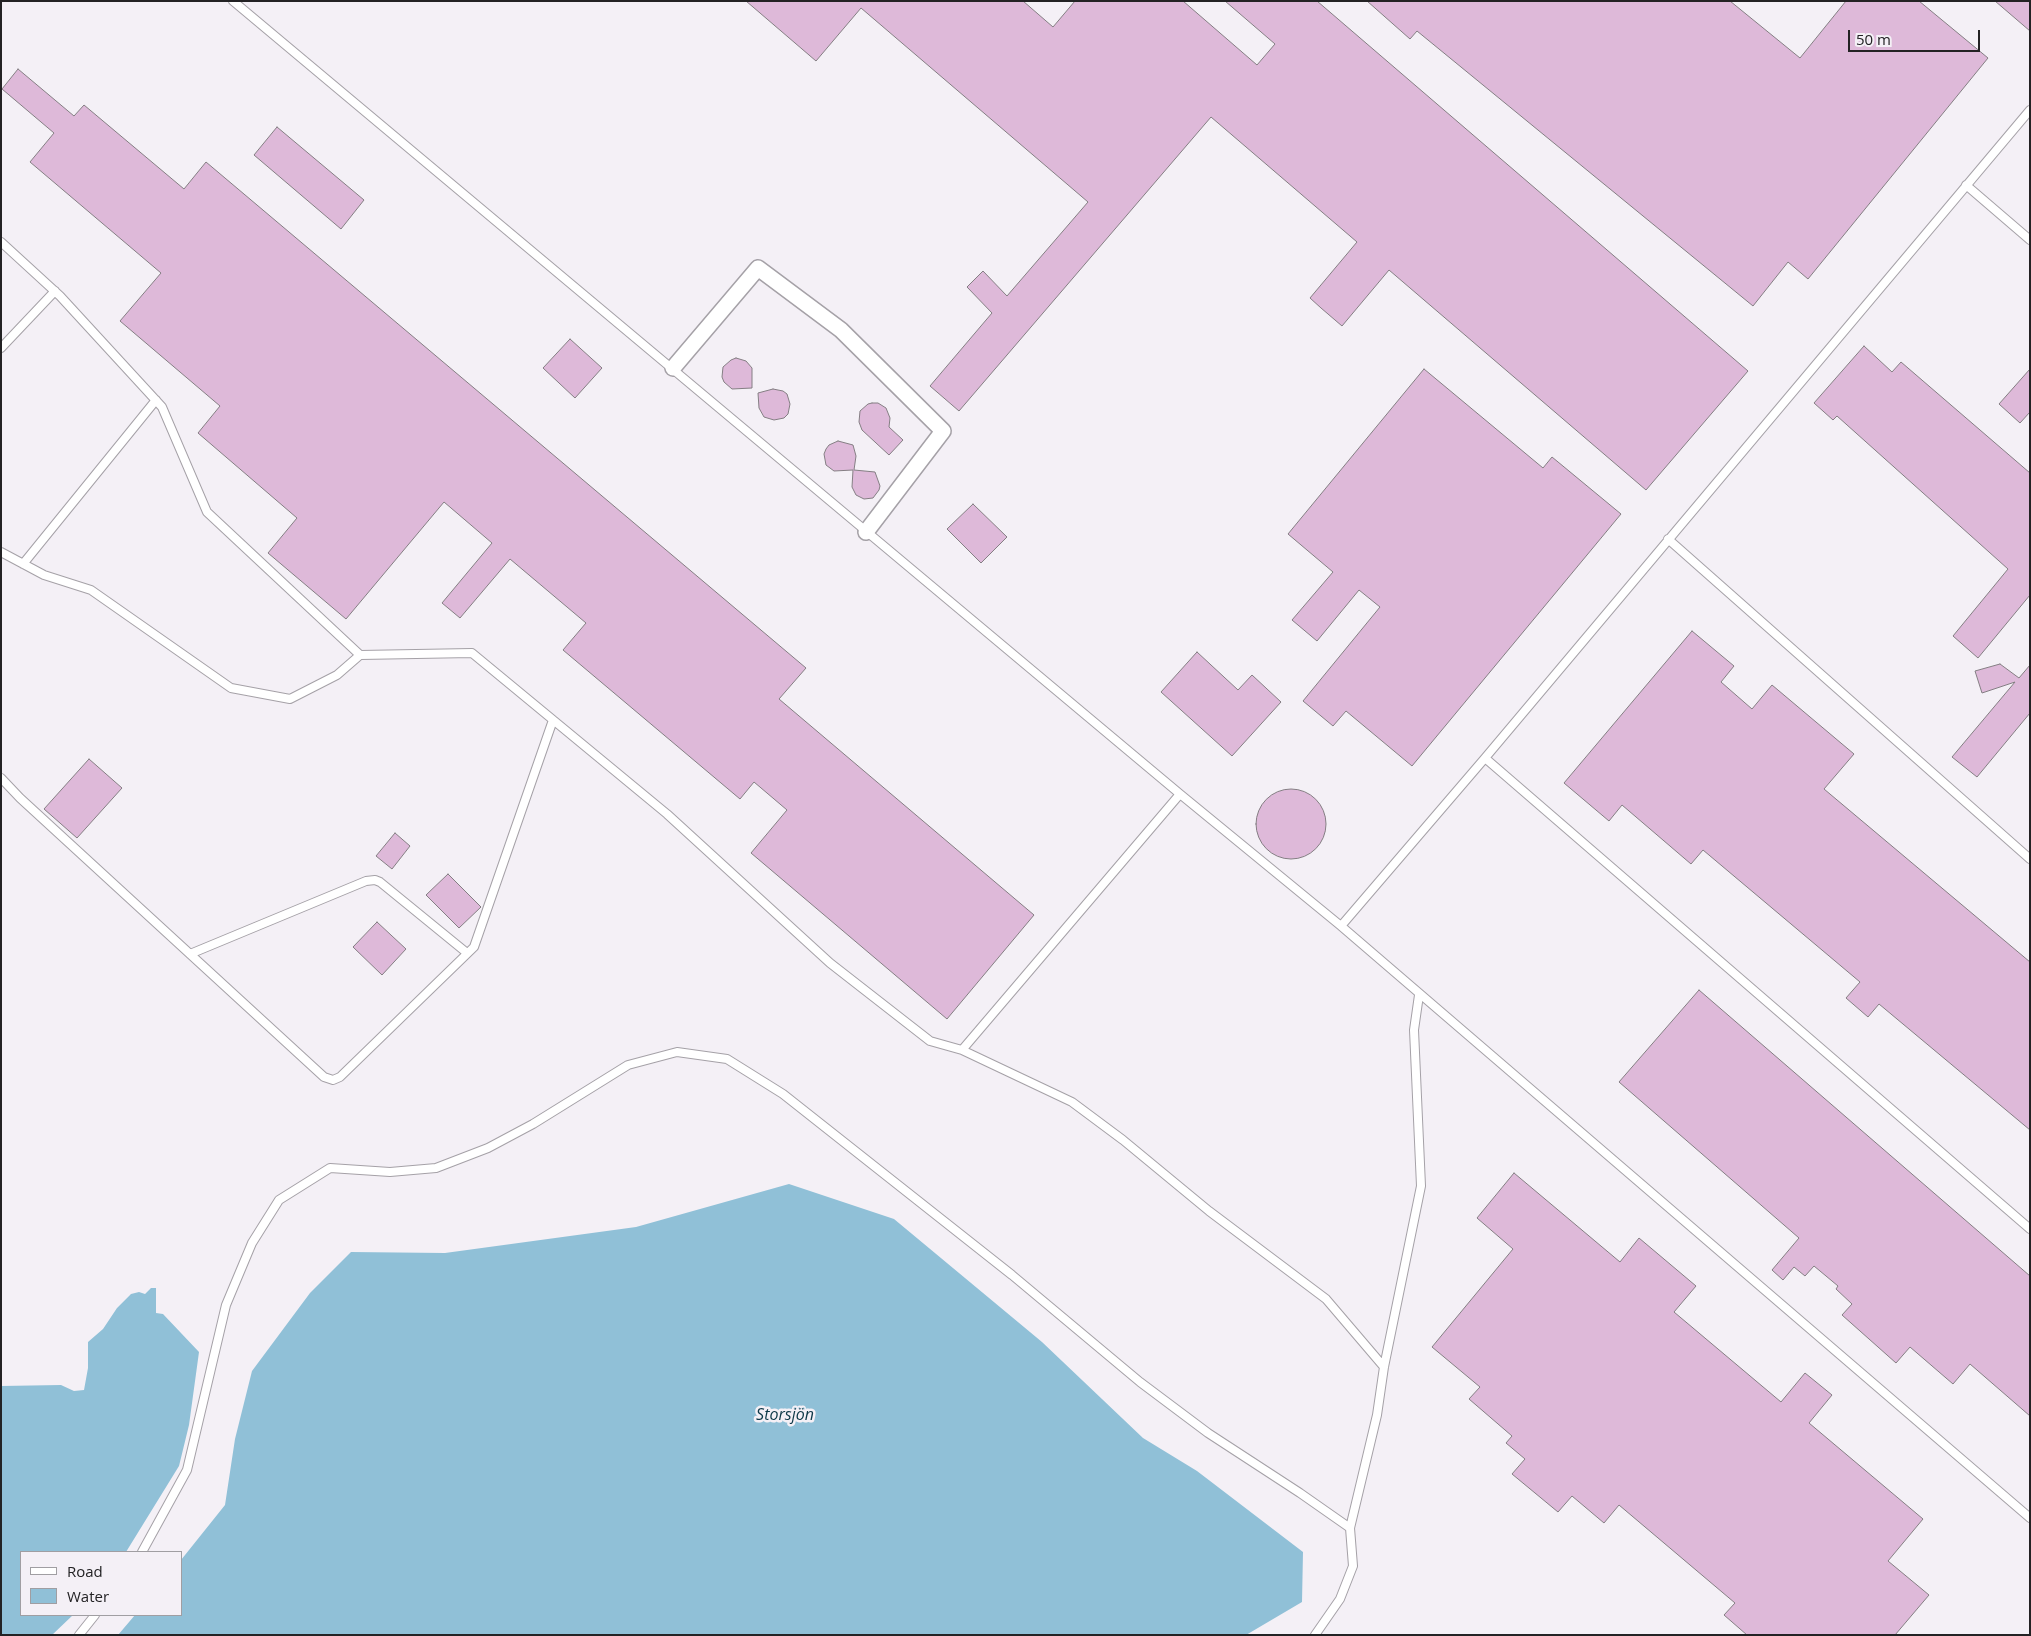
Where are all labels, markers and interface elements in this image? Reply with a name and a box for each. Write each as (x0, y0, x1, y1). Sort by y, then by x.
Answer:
scale bar (1851, 20, 1984, 52)
text: 50 m (1856, 29, 1891, 49)
water label: Storsjön (756, 1405, 814, 1425)
legend (20, 1551, 182, 1616)
text: Road (67, 1561, 103, 1581)
text: Water (67, 1586, 109, 1606)

